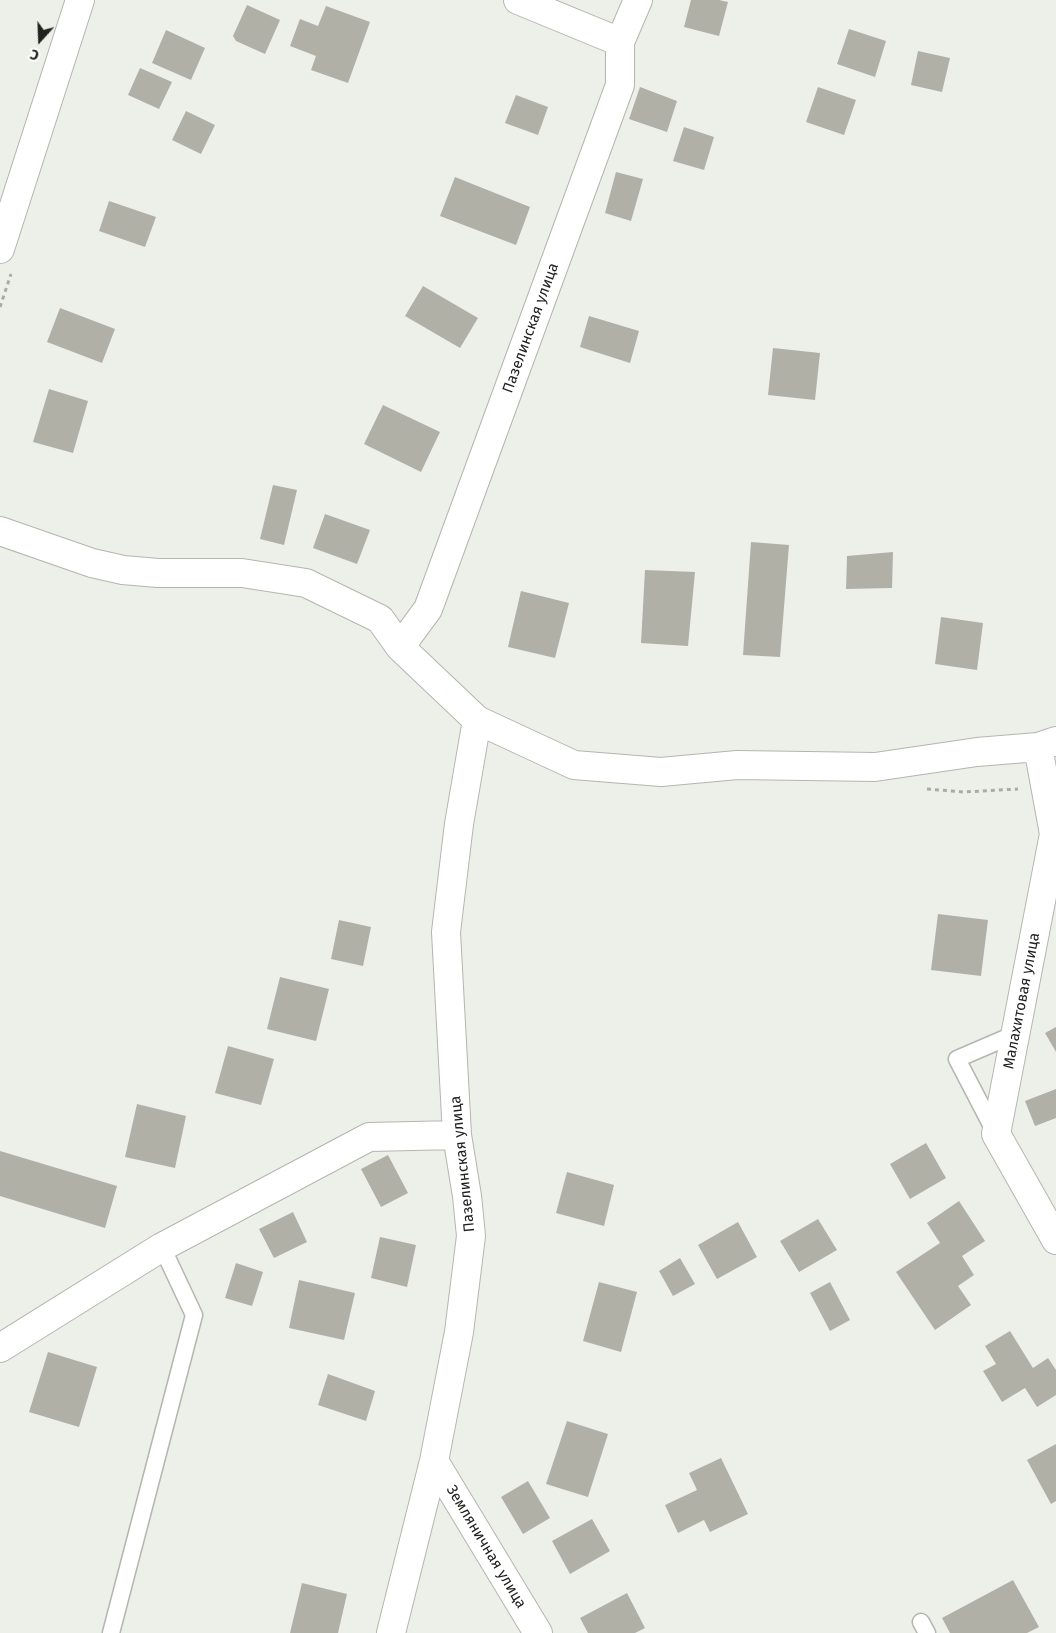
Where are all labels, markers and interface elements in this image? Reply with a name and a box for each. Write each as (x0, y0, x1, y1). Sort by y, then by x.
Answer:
north arrow (15, 15, 65, 65)
text: С (28, 45, 41, 64)
street label: Пазелинская улица (499, 260, 563, 396)
street label: Малахитовая улица (1000, 931, 1044, 1071)
street label: Пазелинская улица (447, 1095, 479, 1233)
street label: Земляничная улица (442, 1482, 530, 1612)

